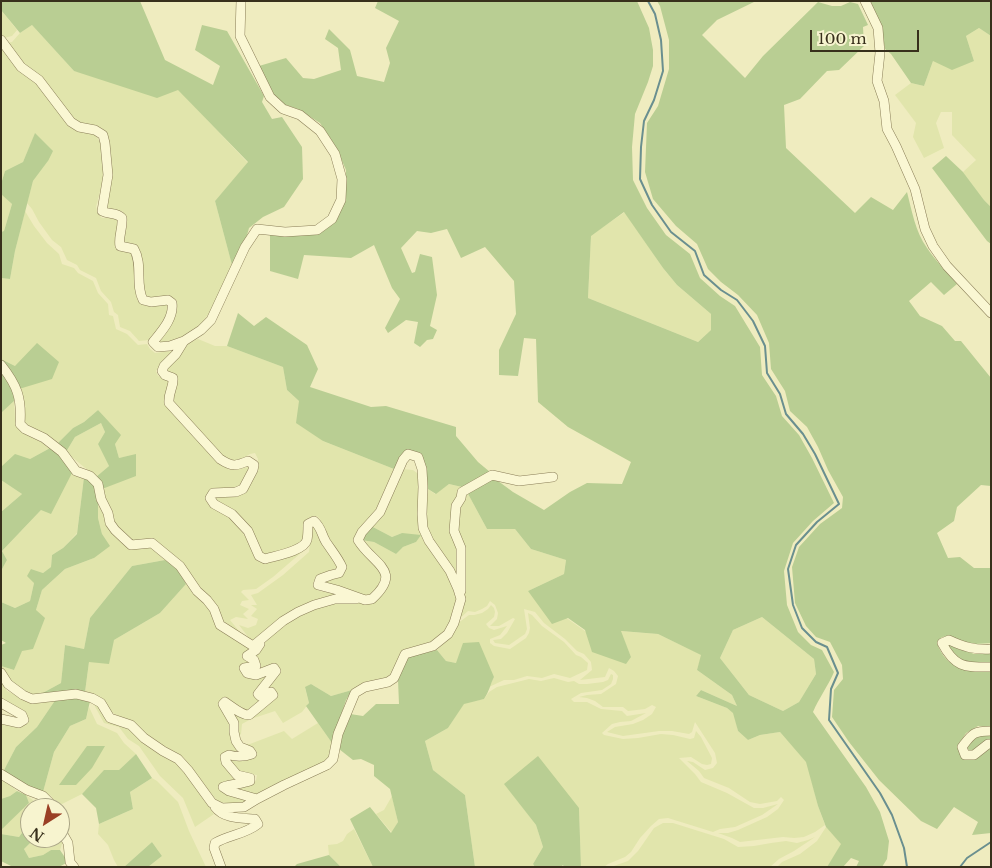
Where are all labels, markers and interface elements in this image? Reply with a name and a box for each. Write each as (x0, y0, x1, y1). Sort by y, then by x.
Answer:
scale bar (812, 20, 921, 52)
text: 100 m (818, 29, 867, 48)
north arrow (20, 798, 70, 848)
text: N (26, 823, 48, 846)

